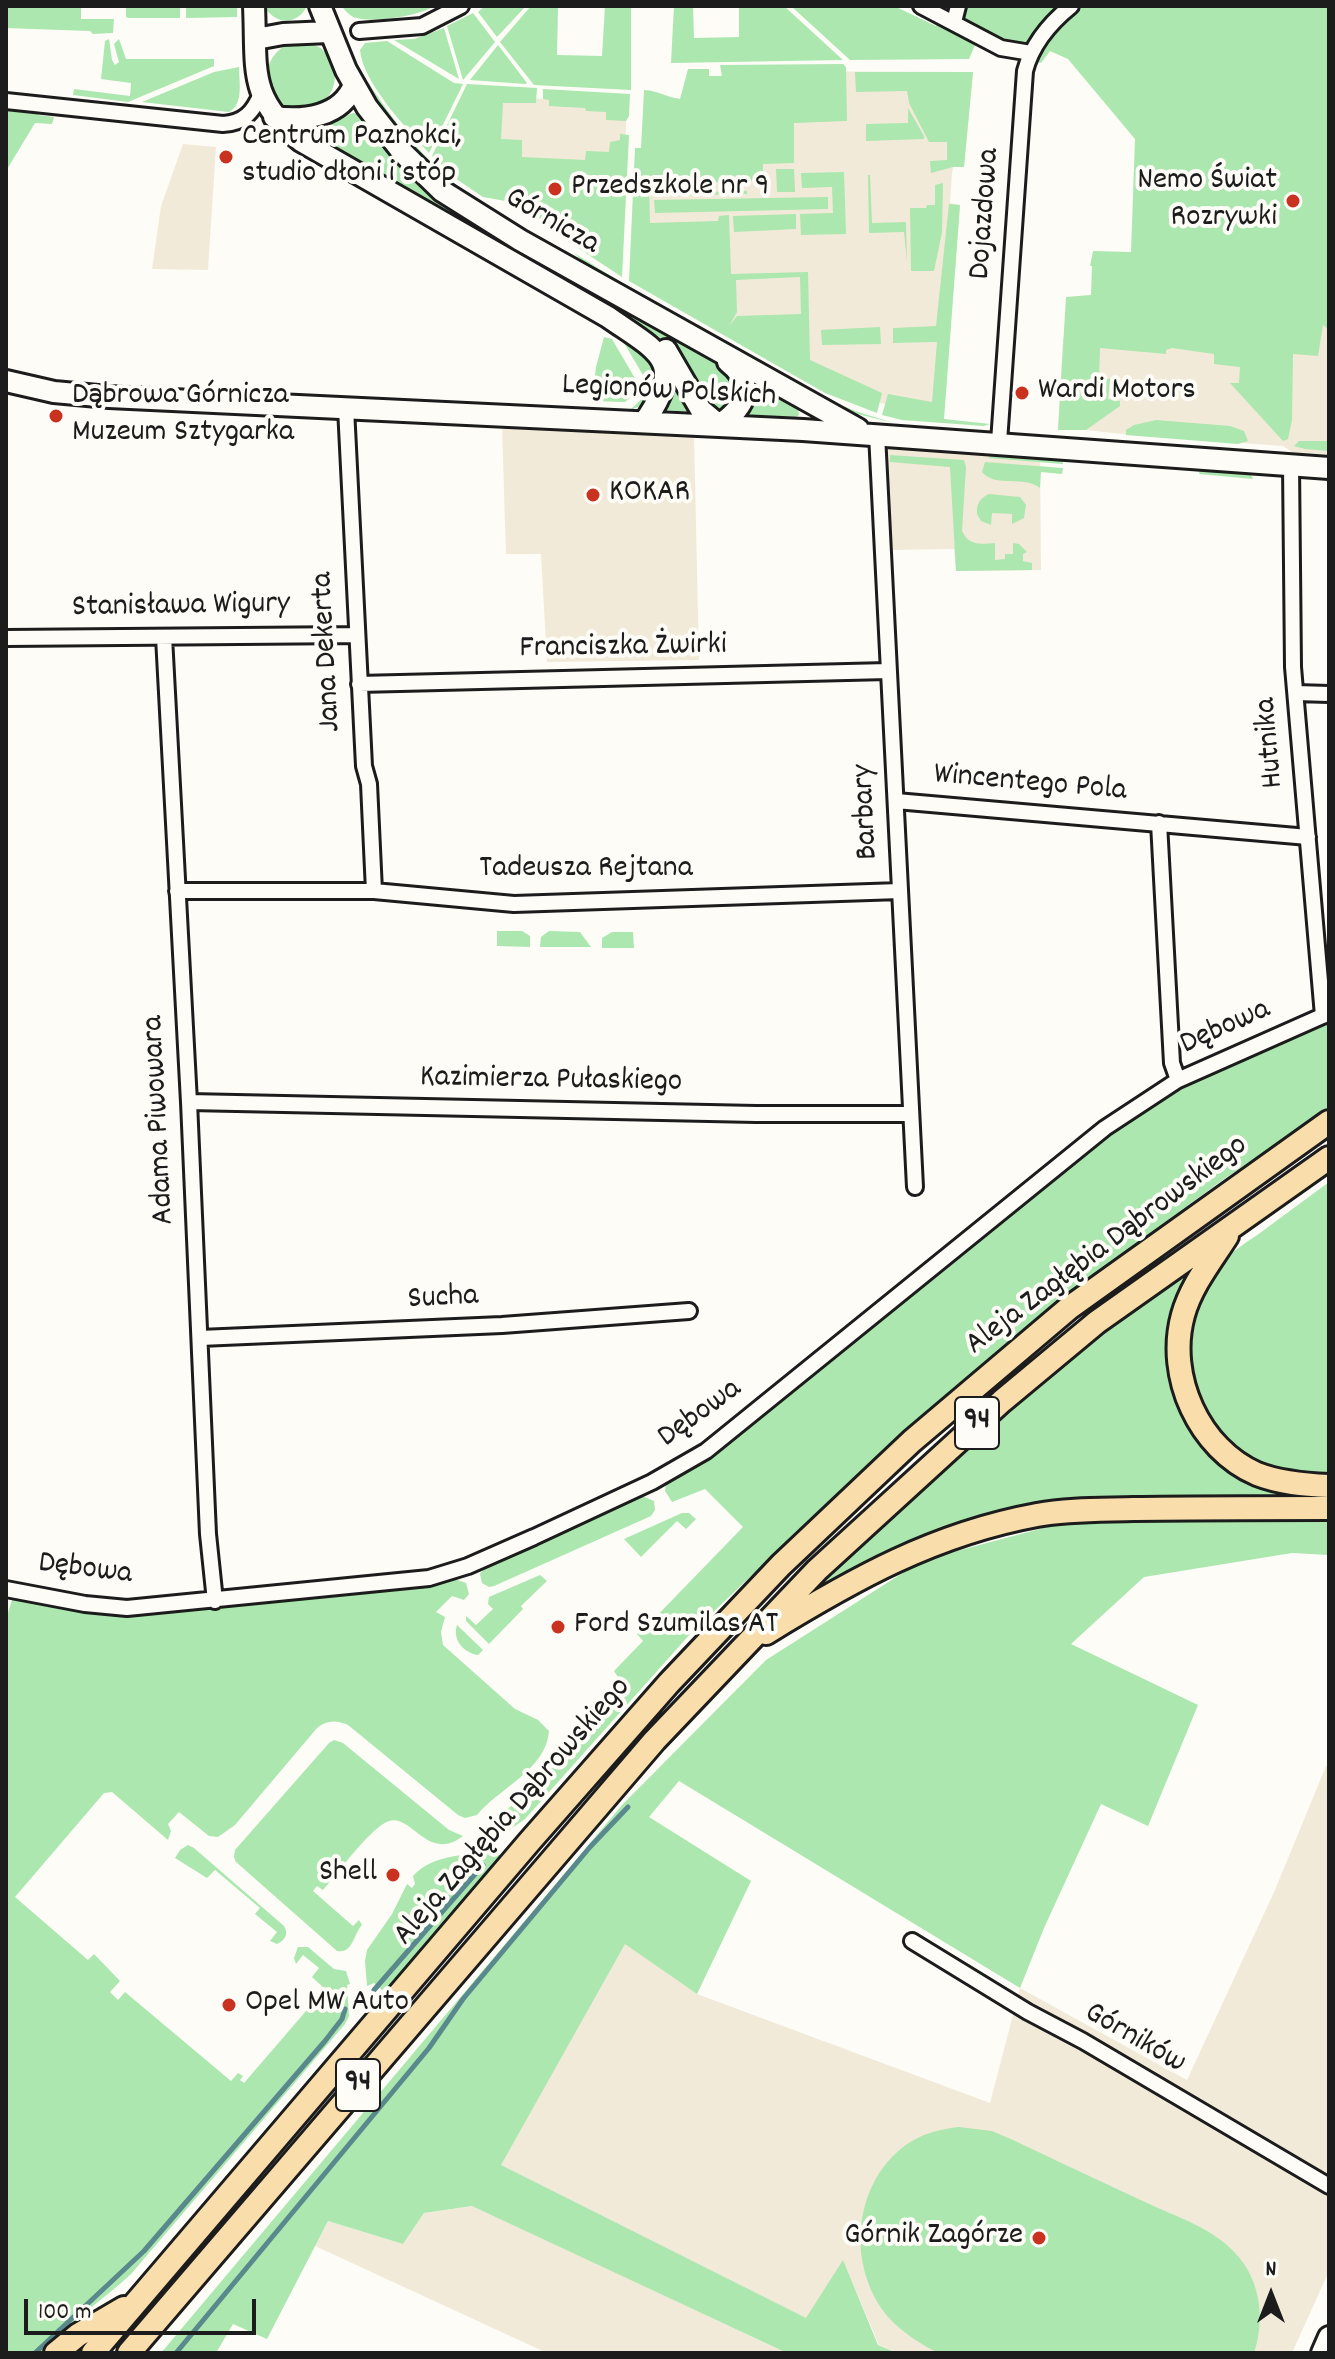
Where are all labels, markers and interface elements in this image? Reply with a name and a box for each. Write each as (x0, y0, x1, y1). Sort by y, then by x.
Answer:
place label: Centrum Paznokci, studio dłoni i stóp (242, 120, 462, 195)
street label: Dojazdowa (963, 147, 1011, 281)
marker: Centrum Paznokci, studio dłoni i stóp (217, 148, 235, 166)
place label: Nemo Świat Rozrywki (1137, 164, 1277, 239)
place label: Przedszkole nr 9 (571, 170, 769, 208)
marker: Przedszkole nr 9 (546, 180, 564, 198)
street label: Górnicza (497, 181, 605, 265)
marker: Nemo Świat Rozrywki (1284, 192, 1302, 210)
street label: Legionów Polskich (561, 368, 777, 418)
place label: Wardi Motors (1038, 374, 1196, 412)
place label: Dąbrowa Górnicza Muzeum Sztygarka (72, 379, 294, 454)
marker: Wardi Motors (1013, 384, 1031, 402)
marker: Dąbrowa Górnicza Muzeum Sztygarka (47, 407, 65, 425)
place label: KOKAR (609, 476, 690, 514)
marker: KOKAR (584, 486, 602, 504)
street label: Jana Dekerta (306, 571, 352, 733)
street label: Stanisława Wigury (72, 587, 290, 629)
street label: Franciszka Żwirki (519, 628, 727, 670)
street label: Hutnika (1249, 696, 1295, 790)
street label: Wincentego Pola (932, 757, 1128, 813)
street label: Barbary (846, 763, 890, 861)
street label: Tadeusza Rejtana (479, 852, 693, 890)
street label: Dębowa (1175, 992, 1277, 1066)
street label: Adama Piwowara (136, 1014, 186, 1226)
street label: Kazimierza Pułaskiego (420, 1061, 682, 1103)
street label: Aleja Zagłębia Dąbrowskiego (959, 1128, 1257, 1366)
street label: Sucha (407, 1279, 479, 1321)
street label: Dębowa (652, 1372, 750, 1458)
road number: 94 (955, 1397, 999, 1449)
street label: Dębowa (36, 1546, 134, 1596)
place label: Ford Szumilas AT (574, 1608, 778, 1646)
marker: Ford Szumilas AT (549, 1618, 567, 1636)
street label: Aleja Zagłębia Dąbrowskiego (387, 1671, 641, 1955)
place label: Shell (319, 1856, 377, 1894)
marker: Shell (384, 1866, 402, 1884)
place label: Opel MW Auto (245, 1986, 409, 2024)
marker: Opel MW Auto (220, 1996, 238, 2014)
street label: Górników (1076, 1996, 1192, 2084)
road number: 94 (336, 2059, 380, 2111)
place label: Górnik Zagórze (844, 2219, 1023, 2257)
marker: Górnik Zagórze (1030, 2229, 1048, 2247)
north arrow (1231, 2255, 1311, 2335)
text: N (1266, 2255, 1276, 2286)
scale bar (28, 2283, 260, 2333)
text: 100 m (38, 2296, 91, 2330)

